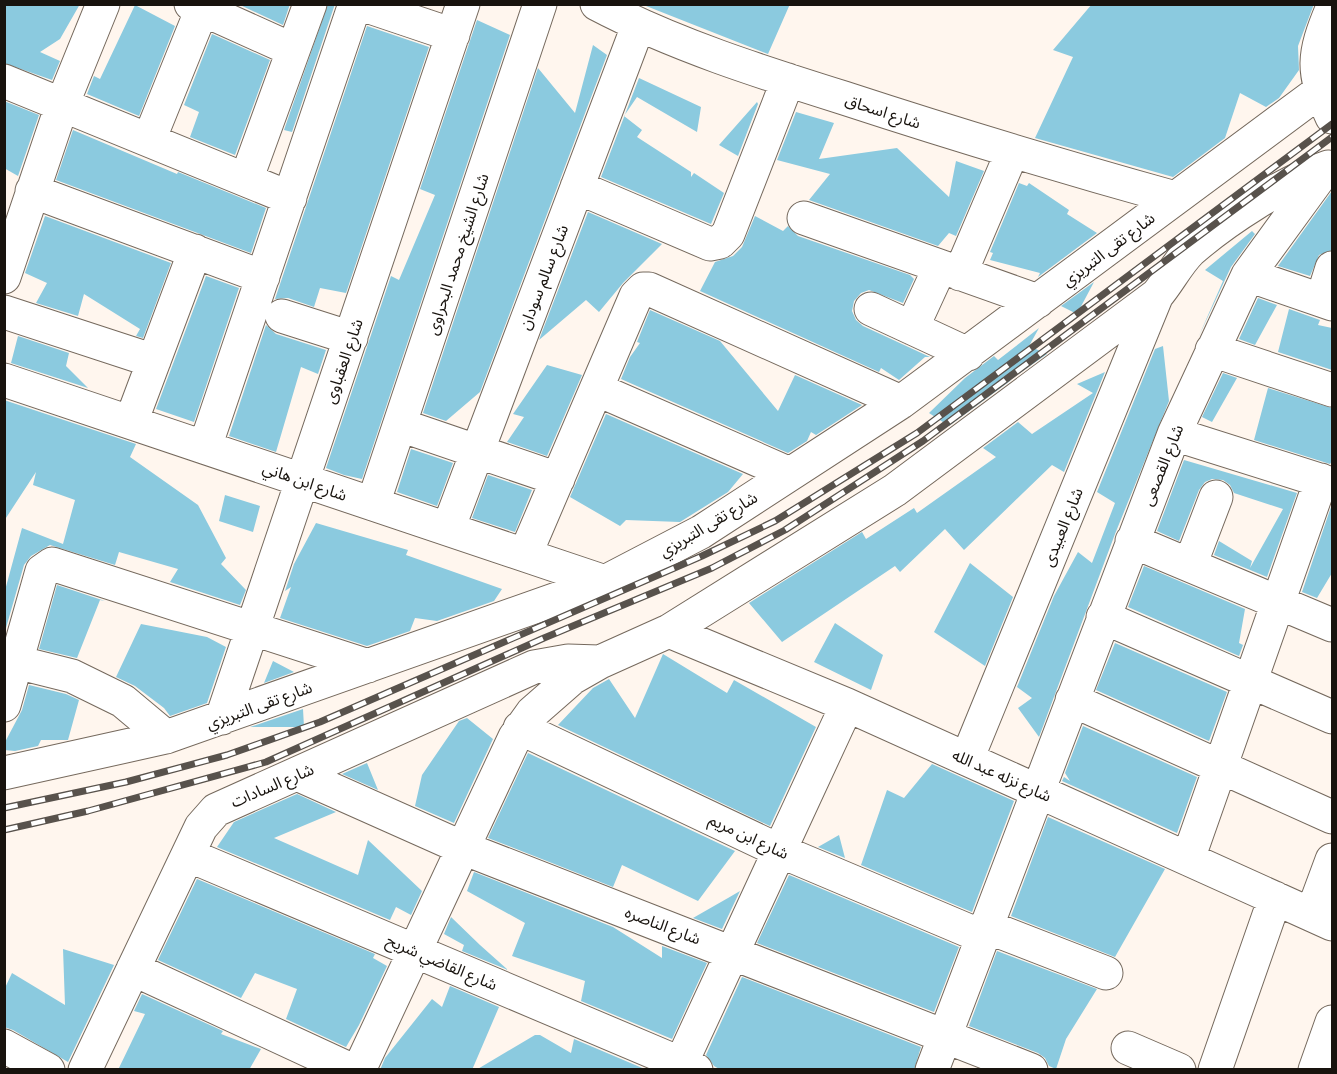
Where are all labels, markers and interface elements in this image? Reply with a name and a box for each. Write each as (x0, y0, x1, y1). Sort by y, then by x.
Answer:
street label: شارع اسحاق (842, 87, 924, 135)
street label: شارع الشيخ محمد البحراوى (420, 170, 495, 338)
street label: شارع تقى التبريزي (1056, 206, 1160, 293)
street label: شارع سالم سودان (512, 221, 575, 334)
street label: شارع العقباوى (317, 315, 370, 407)
street label: شارع القصعى (1135, 421, 1190, 510)
street label: شارع ابن هاني (259, 455, 350, 508)
street label: شارع العبيدى (1035, 484, 1090, 570)
street label: شارع تقى التبريزي (654, 485, 762, 564)
street label: شارع تقى التبريزي (203, 675, 316, 736)
street label: شارع نزله عبد الله (948, 742, 1056, 809)
street label: شارع السادات (227, 757, 318, 814)
street label: شارع ابن مريم (705, 807, 793, 866)
street label: شارع الناصره (621, 900, 704, 951)
street label: شارع القاضي شريح (382, 928, 501, 997)

